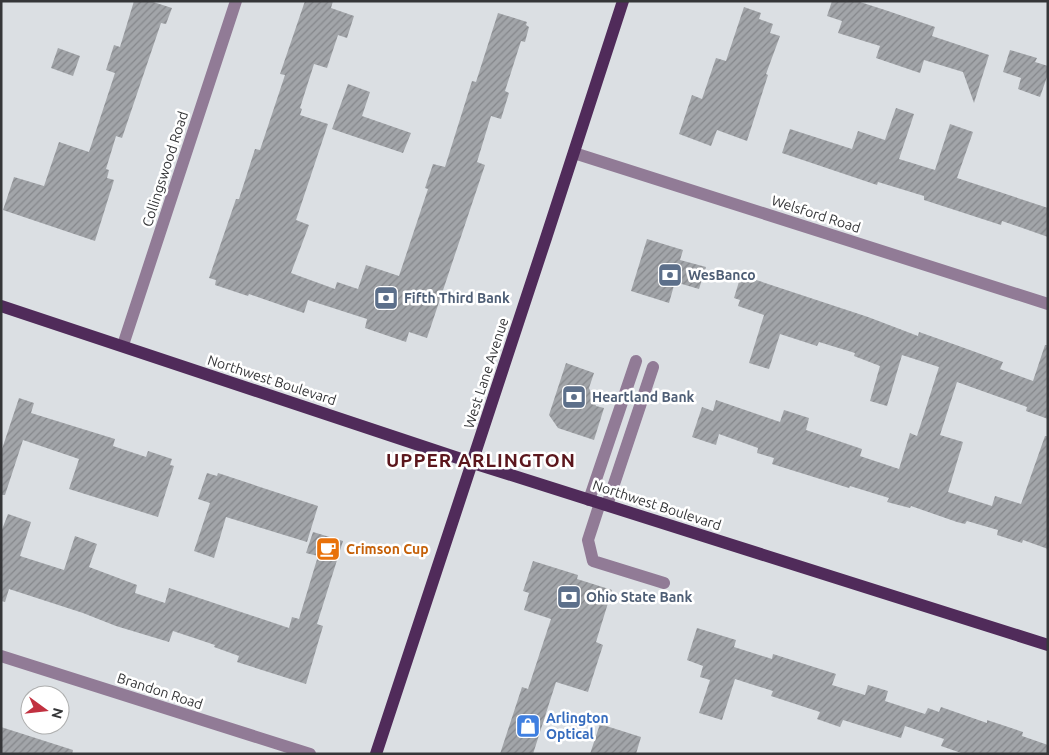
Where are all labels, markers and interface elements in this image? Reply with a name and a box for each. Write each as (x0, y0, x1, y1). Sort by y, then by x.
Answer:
street label: Collingswood Road (139, 109, 191, 229)
street label: Welsford Road (769, 192, 863, 236)
bank icon: WesBanco (657, 262, 683, 288)
place label: WesBanco (688, 267, 756, 283)
bank icon: Fifth Third Bank (373, 285, 399, 311)
place label: Fifth Third Bank (404, 290, 510, 306)
street label: West Lane Avenue (461, 316, 511, 430)
street label: Northwest Boulevard (206, 352, 338, 408)
bank icon: Heartland Bank (561, 384, 587, 410)
place label: Heartland Bank (592, 389, 695, 405)
district label: UPPER ARLINGTON (386, 449, 576, 471)
street label: Northwest Boulevard (591, 477, 723, 533)
cafe icon: Crimson Cup (315, 536, 341, 562)
place label: Crimson Cup (346, 541, 429, 557)
bank icon: Ohio State Bank (556, 584, 582, 610)
place label: Ohio State Bank (586, 589, 692, 605)
street label: Brandon Road (115, 670, 205, 712)
north arrow (20, 685, 70, 735)
text: N (48, 706, 67, 720)
place label: Arlington Optical (546, 710, 609, 742)
shop icon: Arlington Optical (515, 713, 541, 739)

